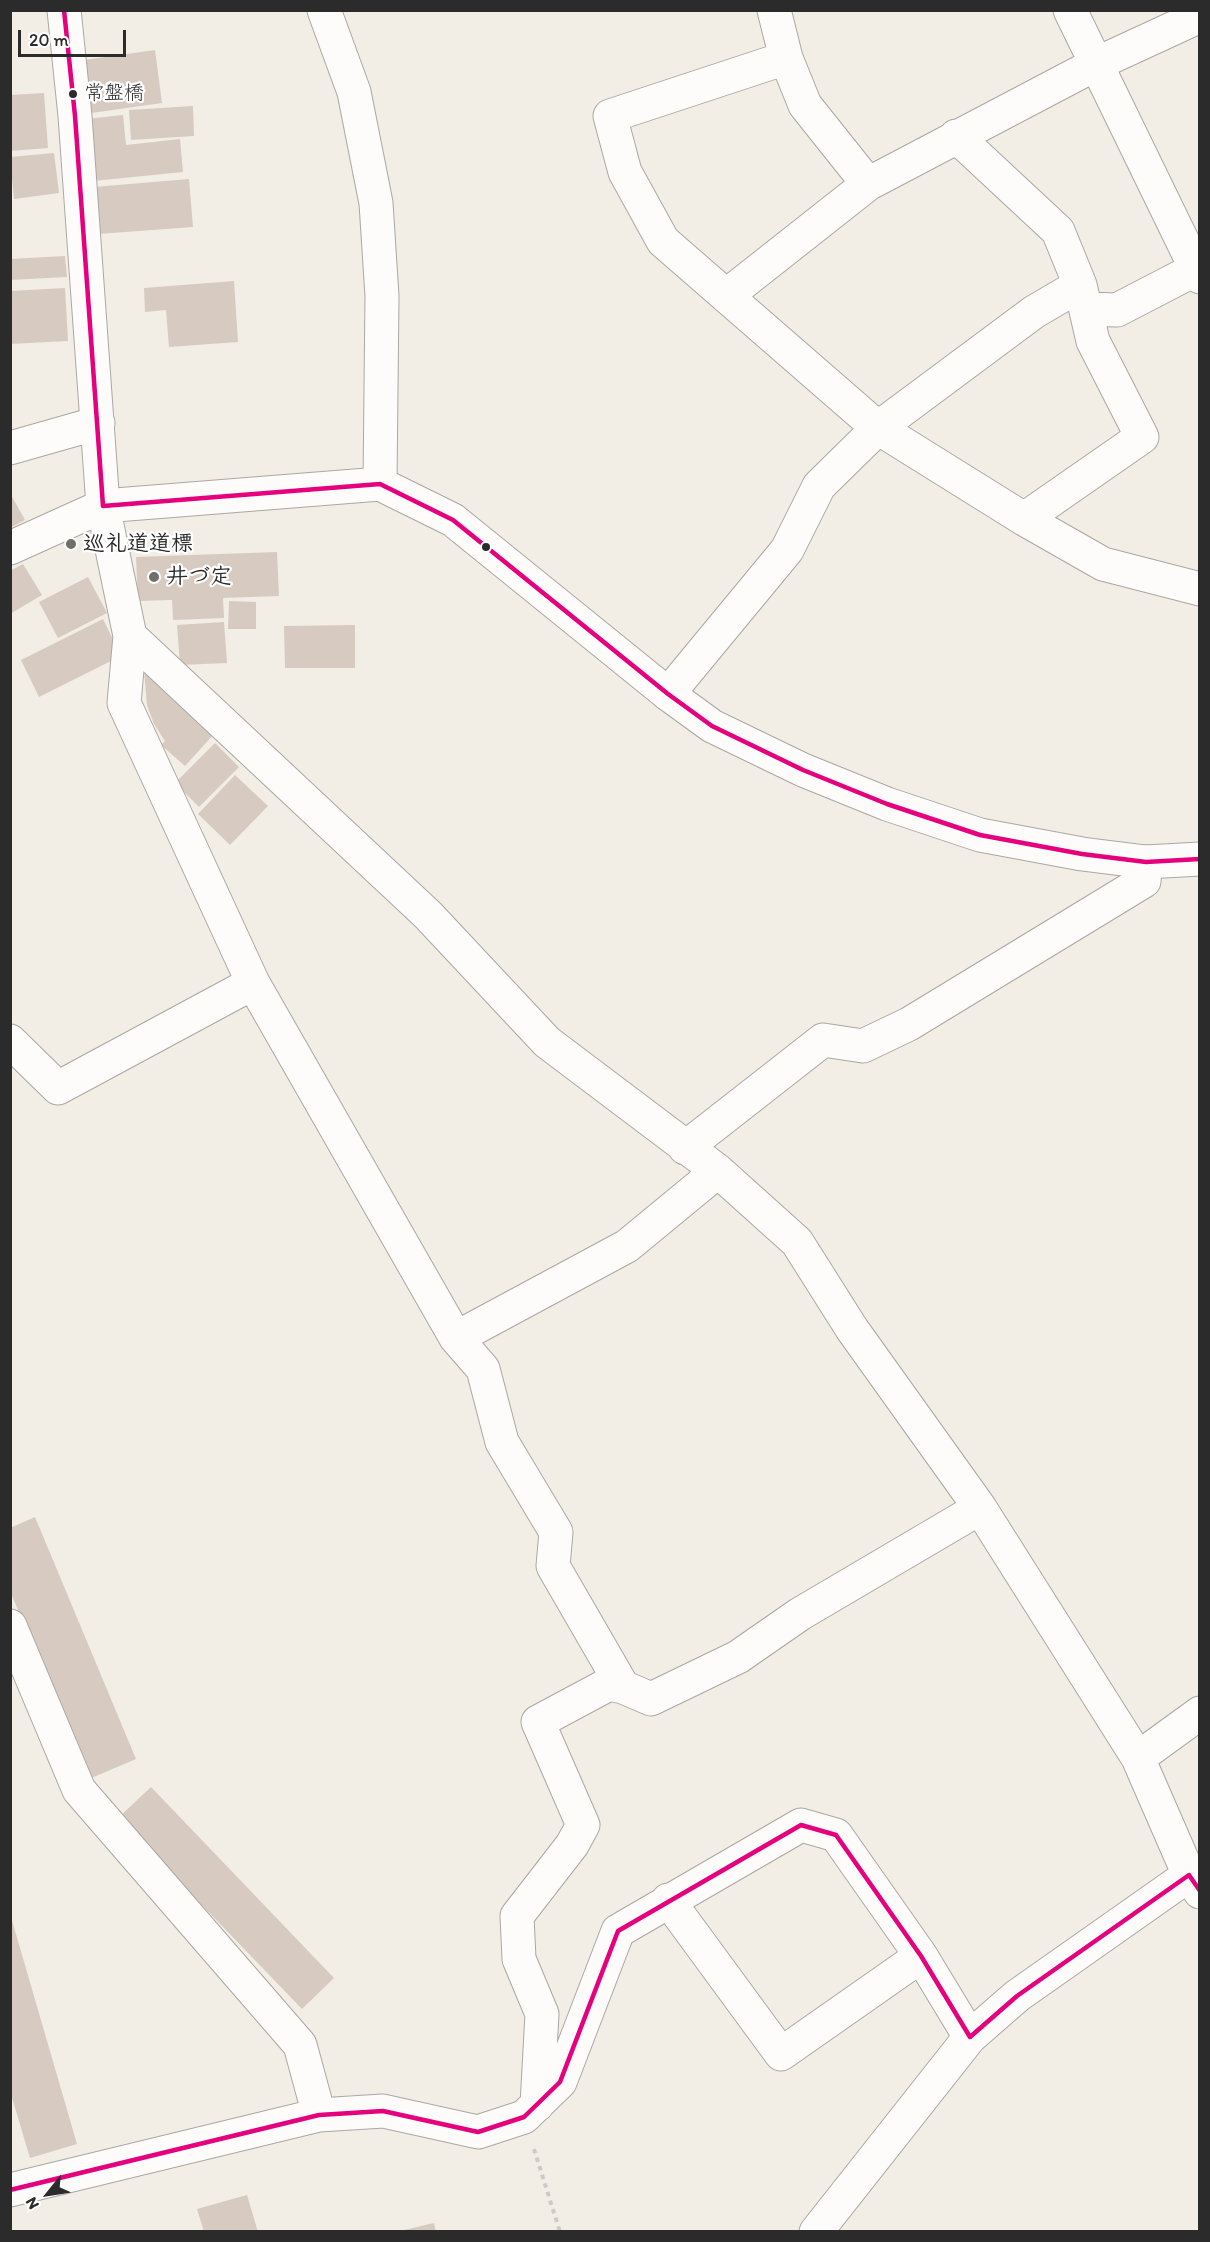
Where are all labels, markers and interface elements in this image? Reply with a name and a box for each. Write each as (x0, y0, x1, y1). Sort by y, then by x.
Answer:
scale bar (21, 18, 129, 56)
text: 20 m (29, 29, 69, 51)
place label: 常盤橋 (84, 82, 144, 106)
marker: 常盤橋 (67, 88, 79, 100)
place label: 巡礼道道標 (83, 531, 193, 557)
marker: 巡礼道道標 (64, 537, 78, 551)
unlabelled marker (480, 541, 492, 553)
place label: 井づ定 (166, 564, 232, 590)
marker: 井づ定 (147, 570, 161, 584)
north arrow (18, 2164, 78, 2224)
text: N (21, 2194, 43, 2213)

